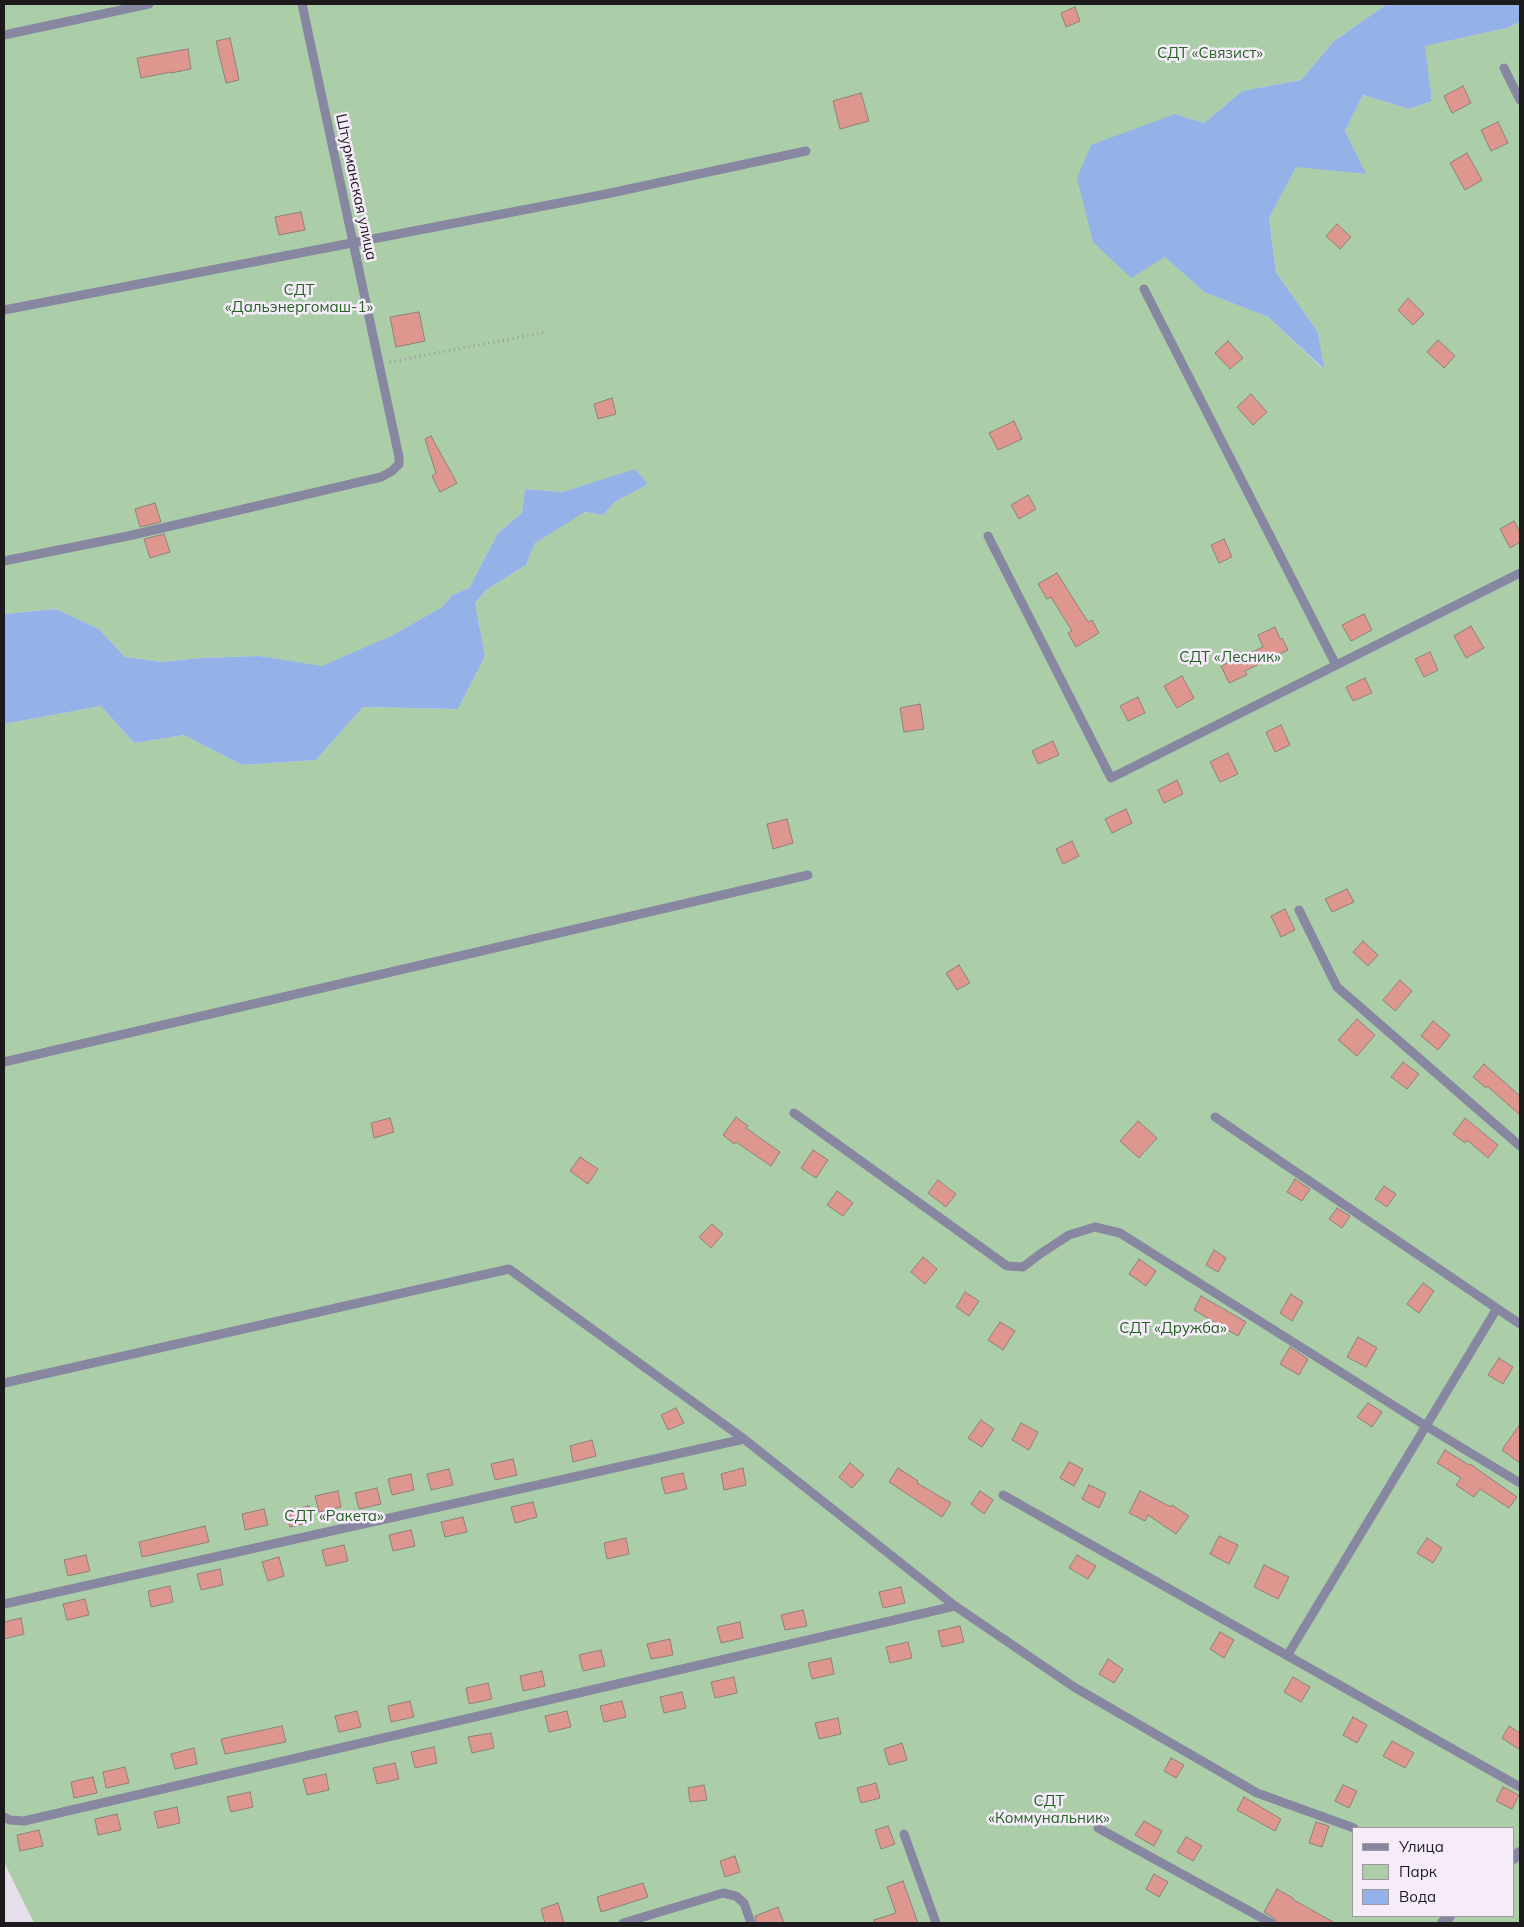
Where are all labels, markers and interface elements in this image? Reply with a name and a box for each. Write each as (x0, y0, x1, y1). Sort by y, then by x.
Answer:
park label: СДТ «Связист» (1157, 44, 1263, 62)
street label: Штурманская улица (332, 112, 380, 262)
park label: СДТ «Дальэнергомаш-1» (225, 281, 373, 316)
park label: СДТ «Лесник» (1179, 648, 1281, 666)
park label: СДТ «Дружба» (1119, 1319, 1227, 1337)
park label: СДТ «Ракета» (284, 1507, 384, 1525)
park label: СДТ «Коммунальник» (988, 1792, 1110, 1827)
legend (1352, 1827, 1514, 1917)
text: Улица (1399, 1837, 1444, 1856)
text: Парк (1399, 1862, 1437, 1881)
text: Вода (1399, 1887, 1436, 1906)

